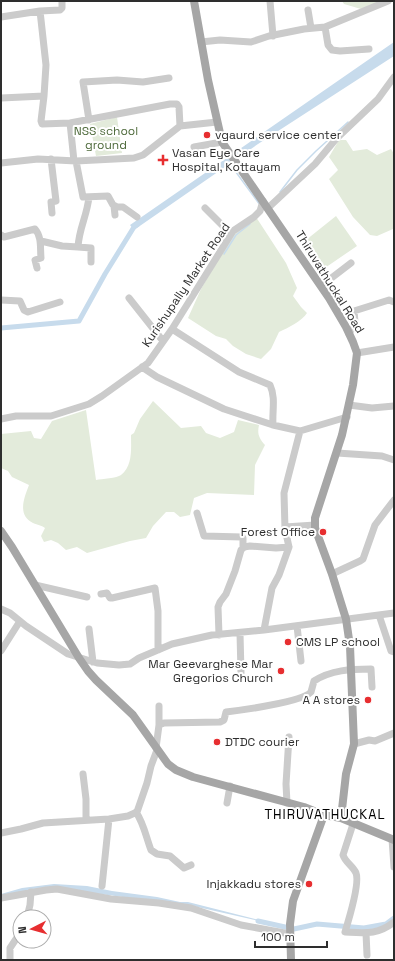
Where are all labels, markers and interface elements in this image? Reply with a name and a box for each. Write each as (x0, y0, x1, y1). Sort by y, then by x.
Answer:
park label: NSS school ground (74, 123, 138, 153)
place label: vgaurd service center (215, 127, 342, 143)
marker: vgaurd service center (202, 130, 212, 140)
place label: Vasan Eye Care Hospital, Kottayam (172, 145, 281, 175)
marker: Vasan Eye Care Hospital, Kottayam (157, 154, 169, 166)
street label: Kurishupally Market Road (138, 220, 234, 350)
street label: Thiruvathuckal Road (292, 228, 368, 336)
place label: Forest Office (241, 524, 315, 540)
marker: Forest Office (318, 527, 328, 537)
place label: CMS LP school (296, 634, 380, 650)
marker: CMS LP school (283, 637, 293, 647)
place label: Mar Geevarghese Mar Gregorios Church (148, 656, 273, 686)
marker: Mar Geevarghese Mar Gregorios Church (276, 666, 286, 676)
place label: A A stores (303, 692, 360, 708)
marker: A A stores (363, 695, 373, 705)
place label: DTDC courier (225, 734, 300, 750)
marker: DTDC courier (212, 737, 222, 747)
district label: THIRUVATHUCKAL (264, 806, 386, 823)
place label: Injakkadu stores (207, 876, 301, 892)
marker: Injakkadu stores (304, 879, 314, 889)
north arrow (12, 909, 52, 949)
scale bar (255, 923, 327, 949)
text: N (15, 926, 29, 934)
text: 100 m (261, 929, 295, 945)

